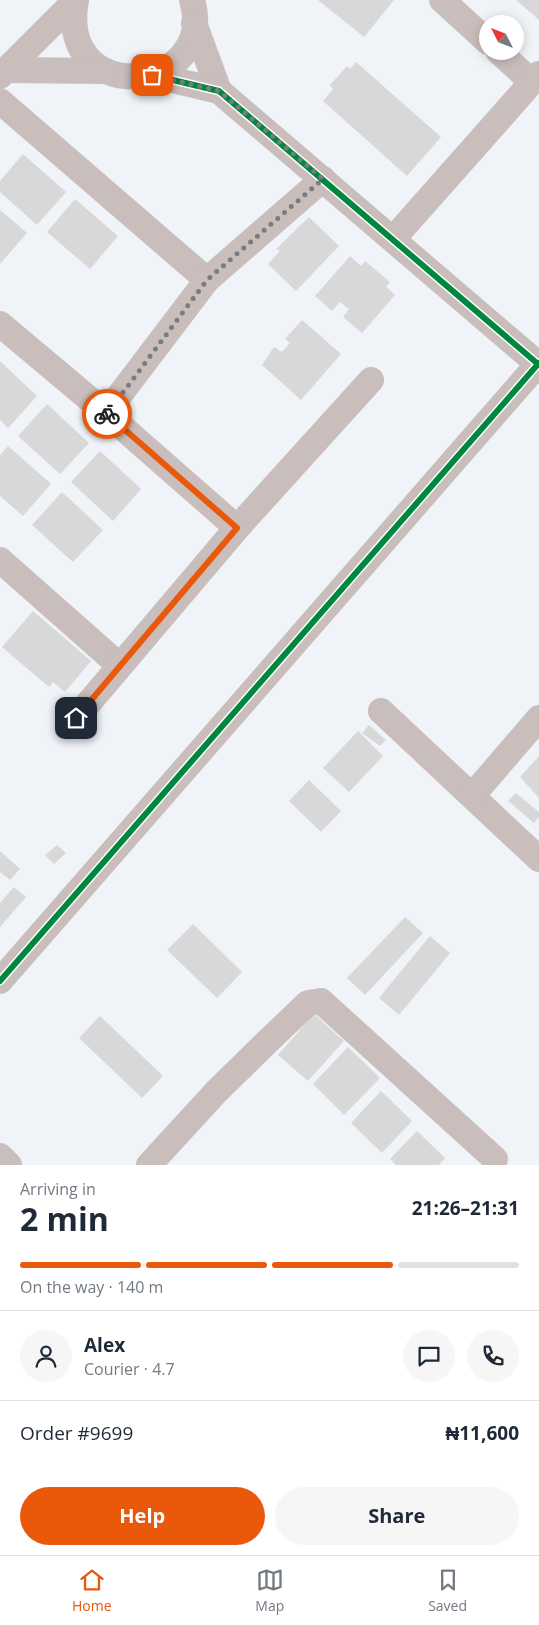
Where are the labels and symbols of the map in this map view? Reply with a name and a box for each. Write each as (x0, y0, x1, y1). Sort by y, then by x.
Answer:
north arrow (479, 15, 524, 60)
pin (131, 54, 173, 96)
courier (82, 389, 132, 439)
pin (55, 697, 97, 739)

